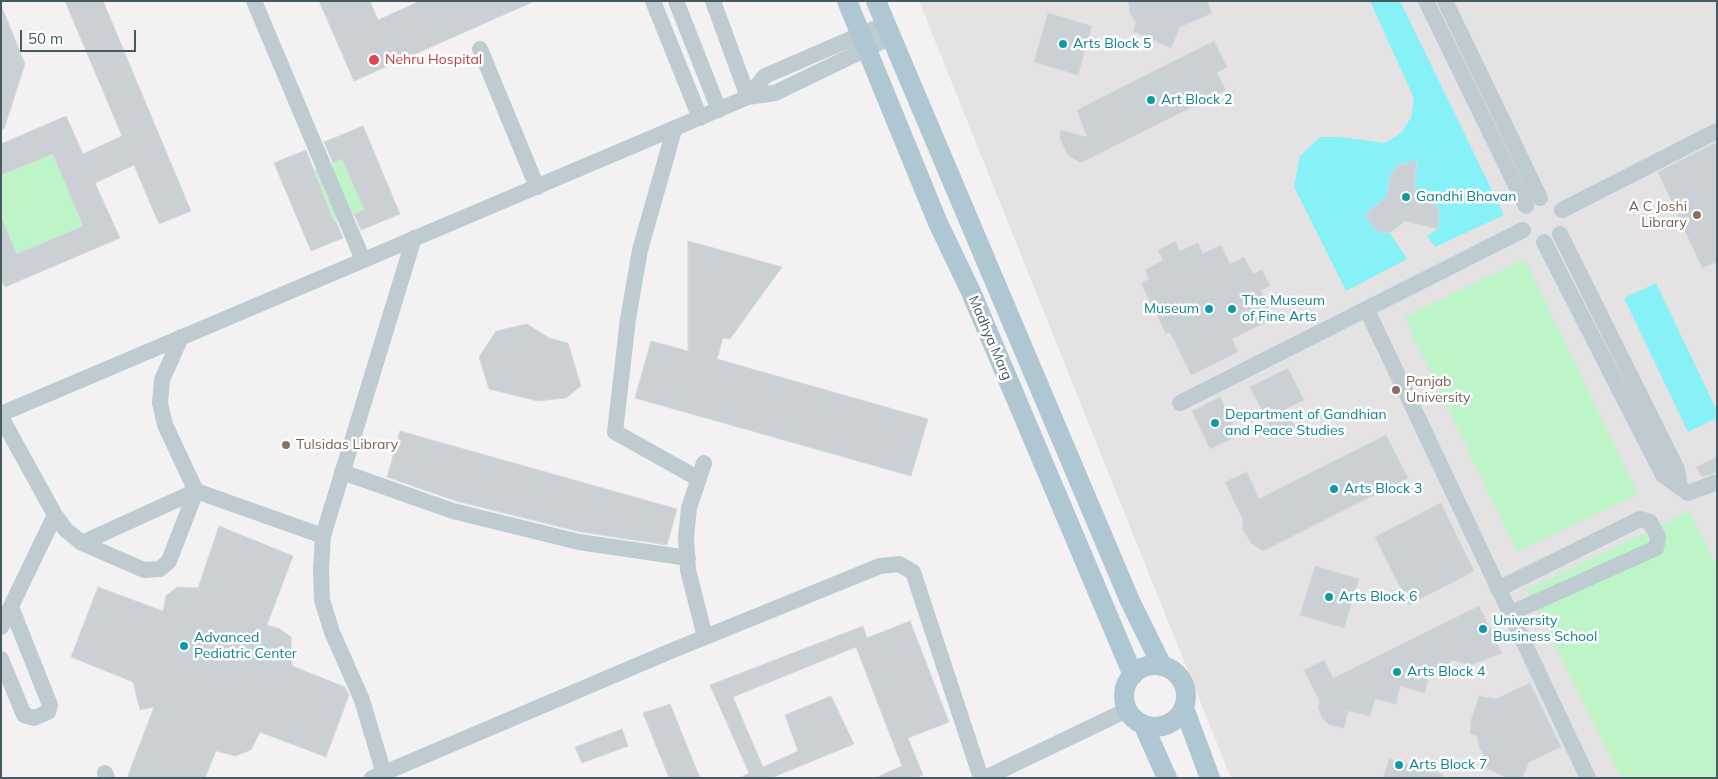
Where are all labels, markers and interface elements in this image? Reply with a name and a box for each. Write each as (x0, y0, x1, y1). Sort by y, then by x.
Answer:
scale bar (22, 20, 139, 52)
text: 50 m (28, 29, 63, 48)
place label: Arts Block 5 (1073, 36, 1151, 52)
marker: Arts Block 5 (1057, 38, 1069, 50)
place label: Nehru Hospital (385, 52, 482, 68)
marker: Nehru Hospital (367, 53, 381, 67)
place label: Art Block 2 (1161, 92, 1232, 108)
marker: Art Block 2 (1145, 94, 1157, 106)
place label: Gandhi Bhavan (1416, 189, 1516, 205)
marker: Gandhi Bhavan (1400, 191, 1412, 203)
place label: A C Joshi Library (1629, 199, 1687, 232)
marker: A C Joshi Library (1691, 209, 1703, 221)
street label: Madhya Marg (965, 293, 1015, 383)
place label: The Museum of Fine Arts (1242, 293, 1325, 326)
place label: Museum (1144, 301, 1199, 317)
marker: Museum (1203, 303, 1215, 315)
marker: The Museum of Fine Arts (1226, 303, 1238, 315)
place label: Panjab University (1406, 374, 1470, 407)
marker: Panjab University (1390, 384, 1402, 396)
place label: Department of Gandhian and Peace Studies (1225, 407, 1387, 440)
marker: Department of Gandhian and Peace Studies (1209, 417, 1221, 429)
place label: Tulsidas Library (296, 437, 398, 453)
marker: Tulsidas Library (280, 439, 292, 451)
place label: Arts Block 3 (1344, 481, 1422, 497)
marker: Arts Block 3 (1328, 483, 1340, 495)
place label: Arts Block 6 (1339, 589, 1417, 605)
marker: Arts Block 6 (1323, 591, 1335, 603)
place label: University Business School (1493, 613, 1597, 646)
marker: University Business School (1477, 623, 1489, 635)
place label: Advanced Pediatric Center (194, 630, 297, 662)
marker: Advanced Pediatric Center (178, 640, 190, 652)
place label: Arts Block 4 (1407, 664, 1485, 680)
marker: Arts Block 4 (1391, 666, 1403, 678)
place label: Arts Block 7 (1409, 757, 1487, 773)
marker: Arts Block 7 (1393, 759, 1405, 771)

